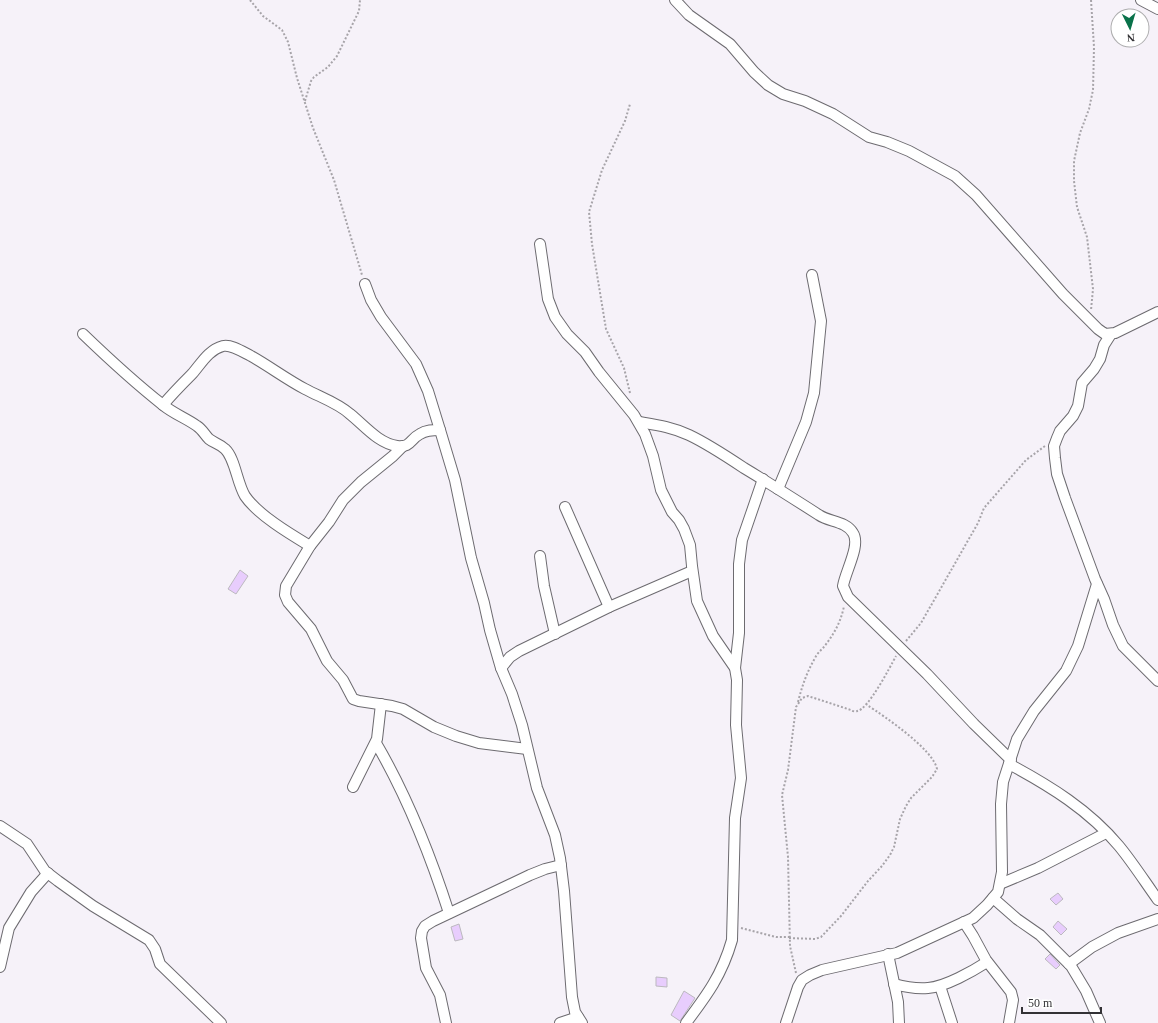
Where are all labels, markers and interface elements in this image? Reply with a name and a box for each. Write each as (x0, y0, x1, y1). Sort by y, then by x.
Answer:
north arrow (1110, 8, 1150, 48)
text: N (1126, 32, 1135, 44)
scale bar (1022, 989, 1101, 1015)
text: 50 m (1028, 996, 1053, 1010)

